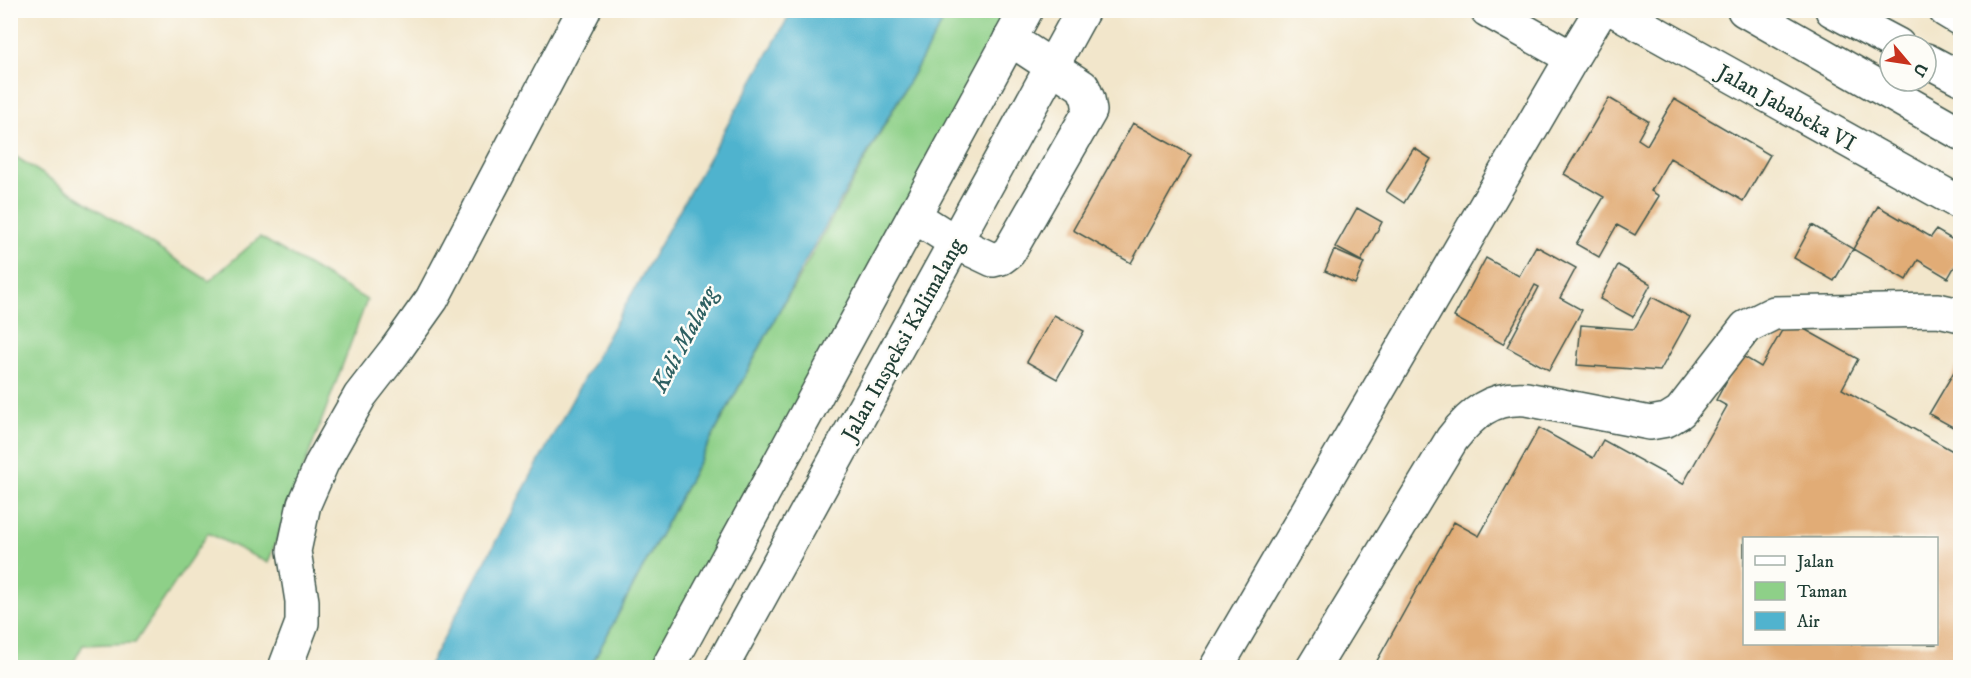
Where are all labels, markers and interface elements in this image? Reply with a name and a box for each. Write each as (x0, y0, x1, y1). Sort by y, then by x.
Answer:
north arrow (1878, 33, 1938, 93)
street label: Jalan Jababeka VI (1710, 58, 1860, 158)
text: U (1908, 60, 1932, 81)
street label: Jalan Inspeksi Kalimalang (835, 233, 970, 448)
water label: Kali Malang (644, 280, 726, 398)
legend (1743, 537, 1938, 645)
text: Jalan (1795, 551, 1835, 573)
text: Taman (1797, 581, 1848, 603)
text: Air (1797, 611, 1820, 633)

